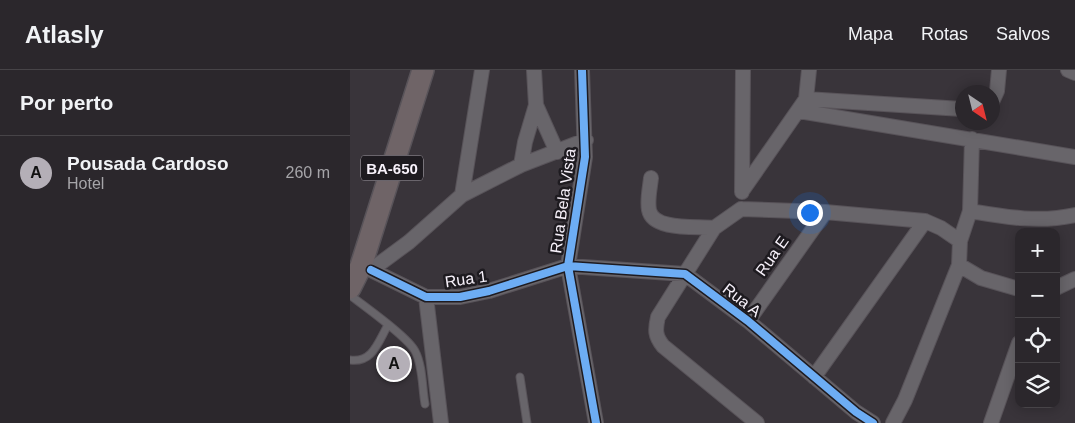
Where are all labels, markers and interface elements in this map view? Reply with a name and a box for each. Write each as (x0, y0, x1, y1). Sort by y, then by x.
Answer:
text: Atlasly (25, 21, 104, 48)
text: Mapa (848, 24, 893, 44)
text: Rotas (921, 24, 968, 44)
text: Salvos (996, 24, 1050, 44)
north arrow (955, 85, 1000, 130)
text: Por perto (20, 91, 113, 114)
street label: Rua Bela Vista (547, 147, 579, 254)
text: Pousada Cardoso (67, 153, 229, 174)
road number: BA-650 (361, 156, 423, 180)
text: A (30, 164, 42, 181)
text: 260 m (286, 164, 330, 181)
text: Hotel (67, 175, 104, 192)
your location (797, 200, 823, 226)
map controls (1015, 228, 1060, 408)
button: + (1015, 228, 1060, 273)
street label: Rua E (752, 233, 792, 279)
street label: Rua 1 (444, 268, 488, 290)
button: − (1015, 273, 1060, 318)
street label: Rua A (720, 280, 765, 320)
button: locate (1015, 318, 1060, 363)
pin: A (378, 345, 410, 383)
button: layers (1015, 363, 1060, 408)

